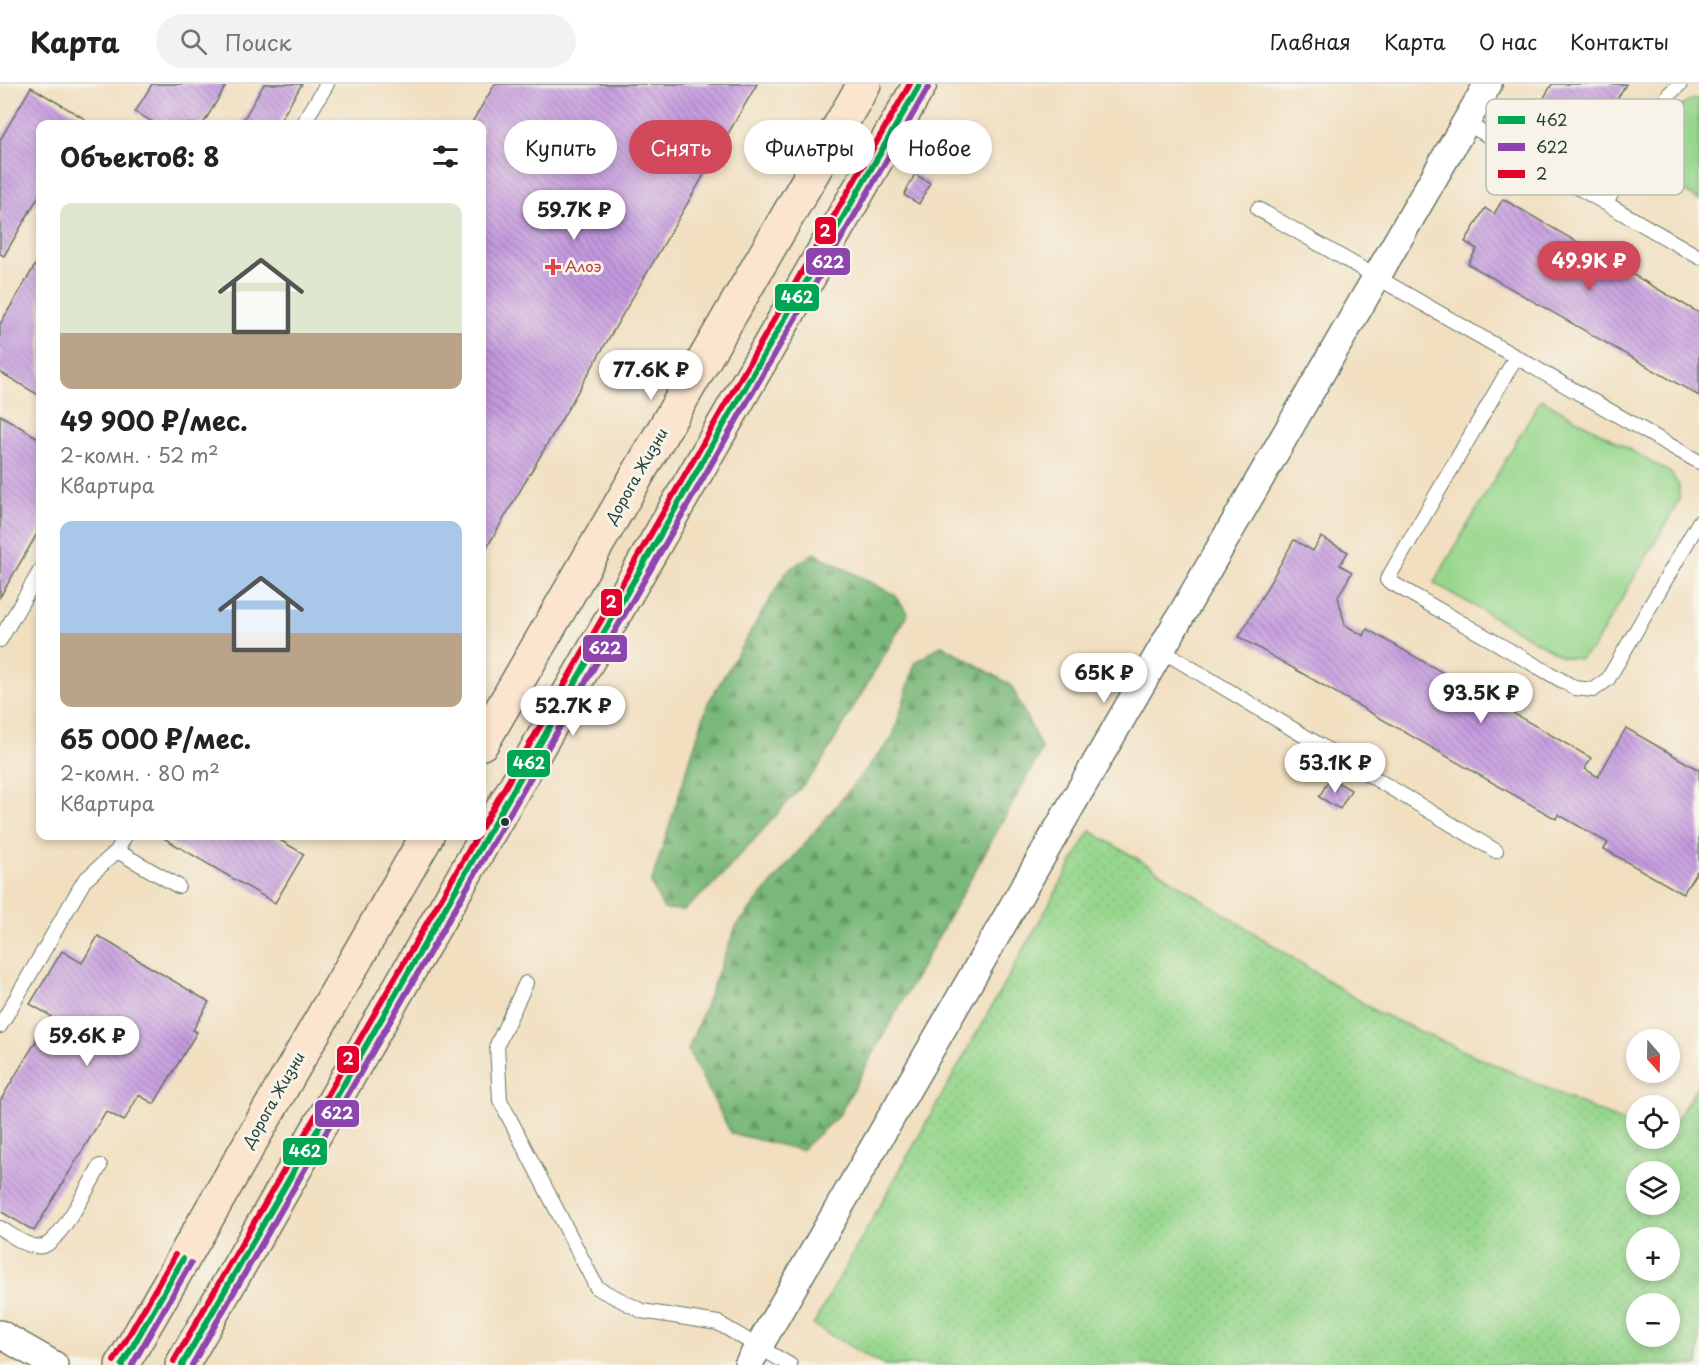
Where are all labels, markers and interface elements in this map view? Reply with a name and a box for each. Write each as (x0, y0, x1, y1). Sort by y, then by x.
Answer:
search box (156, 14, 576, 68)
text: Карта (30, 20, 120, 63)
icon: search (177, 25, 210, 58)
text: Поиск (225, 25, 292, 58)
text: Главная (1270, 25, 1351, 57)
text: Карта (1384, 25, 1446, 57)
text: О нас (1479, 25, 1537, 57)
text: Контакты (1570, 25, 1669, 57)
legend (1486, 99, 1684, 195)
text: 462 (1536, 107, 1568, 131)
chip: Купить (504, 120, 617, 174)
chip: Снять (629, 120, 732, 174)
chip: Фильтры (744, 120, 875, 174)
chip: Новое (887, 120, 992, 174)
text: 622 (1536, 134, 1568, 158)
text: Объектов: 8 (60, 137, 220, 176)
icon: filters (429, 140, 462, 173)
text: 2 (1536, 161, 1547, 185)
pin: 59.7K ₽ (519, 190, 629, 241)
text: 59.7K ₽ (537, 194, 611, 224)
line badge: 2 (814, 216, 837, 245)
text: 2 (819, 218, 831, 242)
pin: 49.9K ₽ (1534, 241, 1644, 292)
icon: home (207, 242, 315, 350)
text: 49.9K ₽ (1552, 245, 1626, 275)
line badge: 622 (805, 247, 851, 276)
text: 622 (812, 249, 844, 273)
place label: Алоэ (565, 254, 601, 277)
marker: Алоэ (546, 260, 560, 274)
line badge: 462 (774, 283, 820, 312)
text: 462 (781, 284, 814, 308)
pin: 77.6K ₽ (596, 350, 706, 401)
text: 77.6K ₽ (613, 354, 689, 384)
text: 49 900 ₽/мес. (60, 401, 248, 440)
street label: Дорога Жизни (598, 423, 673, 528)
text: 2-комн. · 52 m² (60, 440, 219, 470)
text: Квартира (60, 470, 154, 500)
icon: home (207, 560, 315, 668)
line badge: 2 (600, 588, 623, 617)
text: 2 (605, 589, 617, 613)
line badge: 622 (582, 634, 628, 663)
text: 622 (589, 635, 621, 659)
pin: 65K ₽ (1062, 653, 1146, 704)
text: 65K ₽ (1074, 657, 1134, 687)
pin: 93.5K ₽ (1426, 673, 1536, 724)
text: 93.5K ₽ (1443, 677, 1519, 707)
pin: 52.7K ₽ (518, 686, 628, 737)
text: 52.7K ₽ (534, 690, 612, 720)
text: 65 000 ₽/мес. (60, 719, 251, 758)
pin: 53.1K ₽ (1280, 743, 1390, 794)
text: 53.1K ₽ (1298, 747, 1372, 777)
line badge: 462 (506, 749, 551, 778)
text: 462 (513, 750, 546, 774)
text: 2-комн. · 80 m² (60, 758, 220, 788)
text: Квартира (60, 788, 154, 818)
unlabelled marker (499, 816, 511, 828)
pin: 59.6K ₽ (32, 1016, 142, 1067)
text: 59.6K ₽ (48, 1020, 126, 1050)
north arrow (1626, 1029, 1680, 1083)
map controls (1626, 1029, 1680, 1347)
line badge: 2 (336, 1045, 360, 1074)
text: 2 (342, 1046, 354, 1070)
street label: Дорога Жизни (235, 1047, 310, 1152)
button: locate (1626, 1095, 1680, 1149)
line badge: 622 (314, 1099, 360, 1128)
text: 622 (321, 1100, 353, 1124)
line badge: 462 (282, 1137, 328, 1166)
text: 462 (289, 1138, 322, 1162)
button: layers (1626, 1161, 1680, 1215)
button: + (1626, 1227, 1680, 1281)
button: − (1626, 1293, 1680, 1347)

